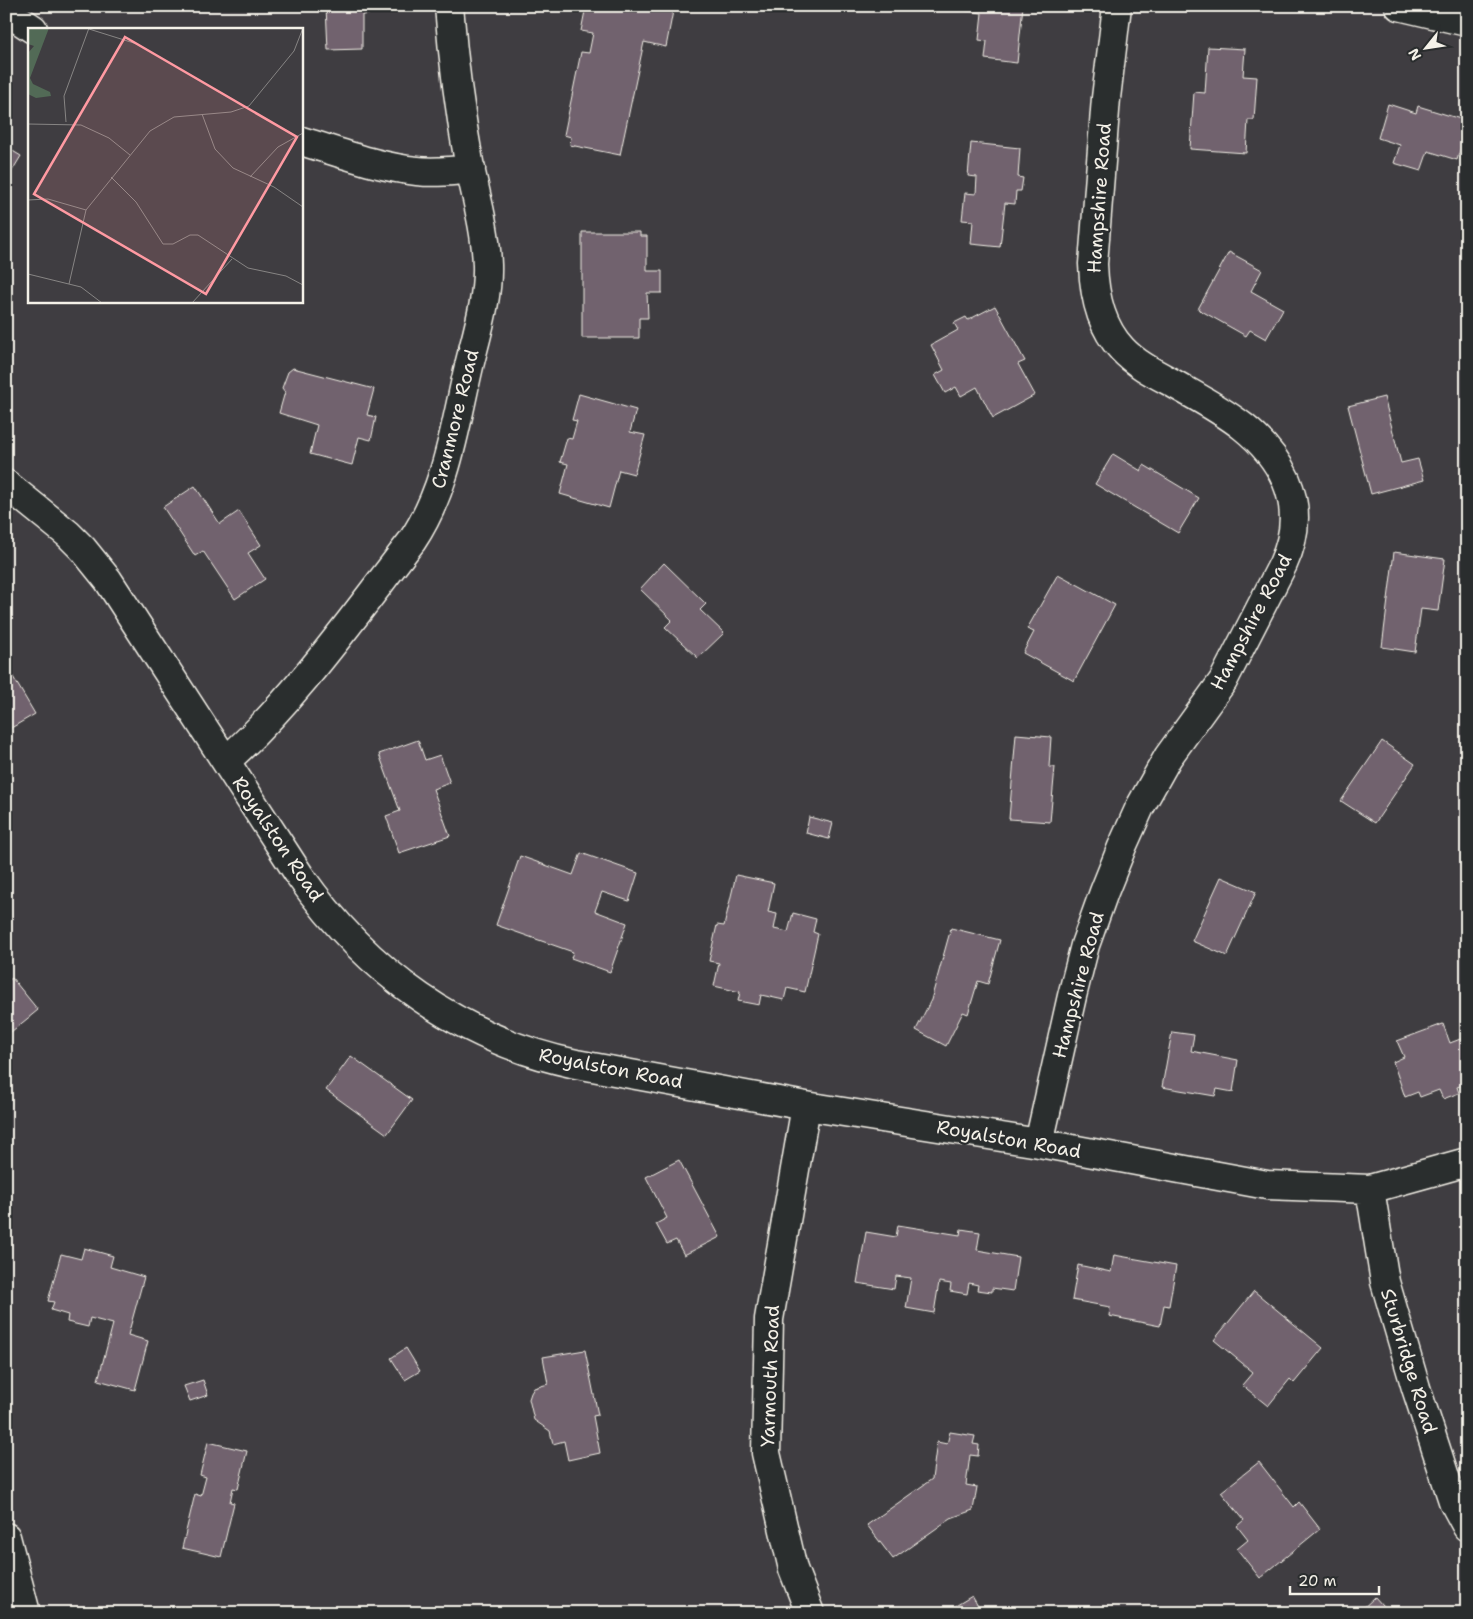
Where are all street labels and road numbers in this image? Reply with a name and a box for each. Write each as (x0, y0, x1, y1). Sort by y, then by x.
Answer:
street label: Hampshire Road (1081, 122, 1117, 274)
street label: Cranmore Road (426, 347, 484, 491)
street label: Hampshire Road (1205, 549, 1297, 695)
street label: Royalston Road (227, 771, 329, 907)
street label: Hampshire Road (1046, 909, 1110, 1061)
street label: Royalston Road (537, 1042, 685, 1094)
street label: Royalston Road (935, 1114, 1083, 1164)
street label: Sturbridge Road (1375, 1285, 1443, 1437)
street label: Yarmouth Road (755, 1305, 785, 1447)

